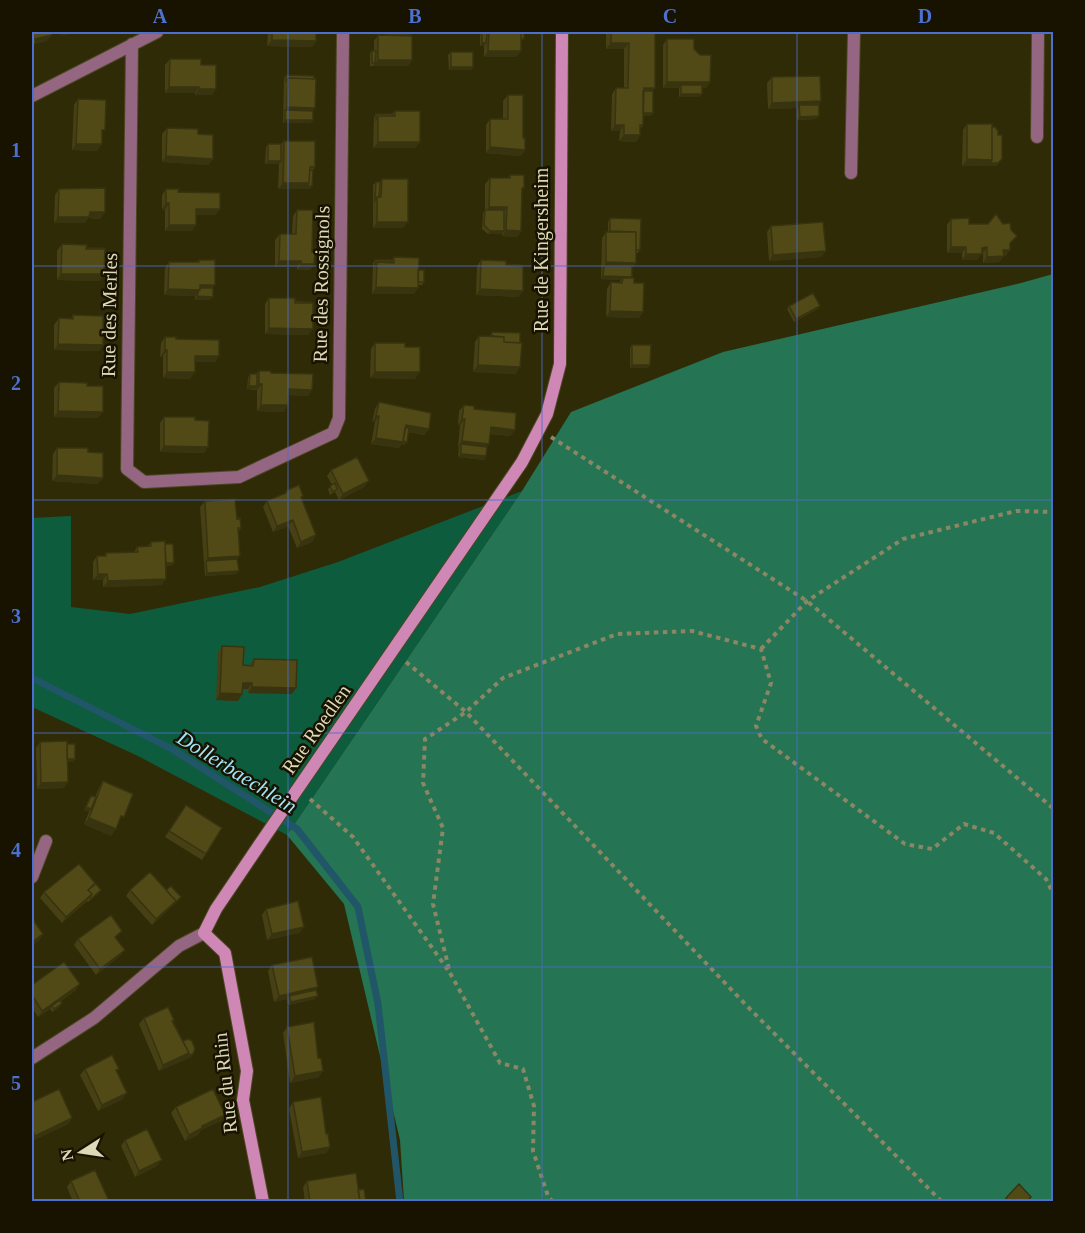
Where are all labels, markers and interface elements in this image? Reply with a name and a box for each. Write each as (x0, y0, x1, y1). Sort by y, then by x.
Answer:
text: A (153, 5, 168, 27)
text: B (408, 5, 422, 27)
text: C (663, 5, 677, 27)
text: D (918, 5, 932, 27)
text: 1 (11, 139, 21, 161)
street label: Rue de Kingersheim (530, 167, 553, 332)
street label: Rue des Rossignols (309, 205, 334, 363)
street label: Rue des Merles (97, 252, 121, 377)
text: 2 (11, 372, 21, 394)
text: 3 (11, 605, 21, 627)
street label: Rue Roedlen (277, 680, 355, 778)
water label: Dollerbaechlein (172, 725, 301, 818)
text: 4 (11, 839, 21, 861)
street label: Rue du Rhin (209, 1032, 241, 1134)
text: 5 (11, 1072, 21, 1094)
north arrow (51, 1122, 111, 1182)
text: N (57, 1147, 76, 1162)

